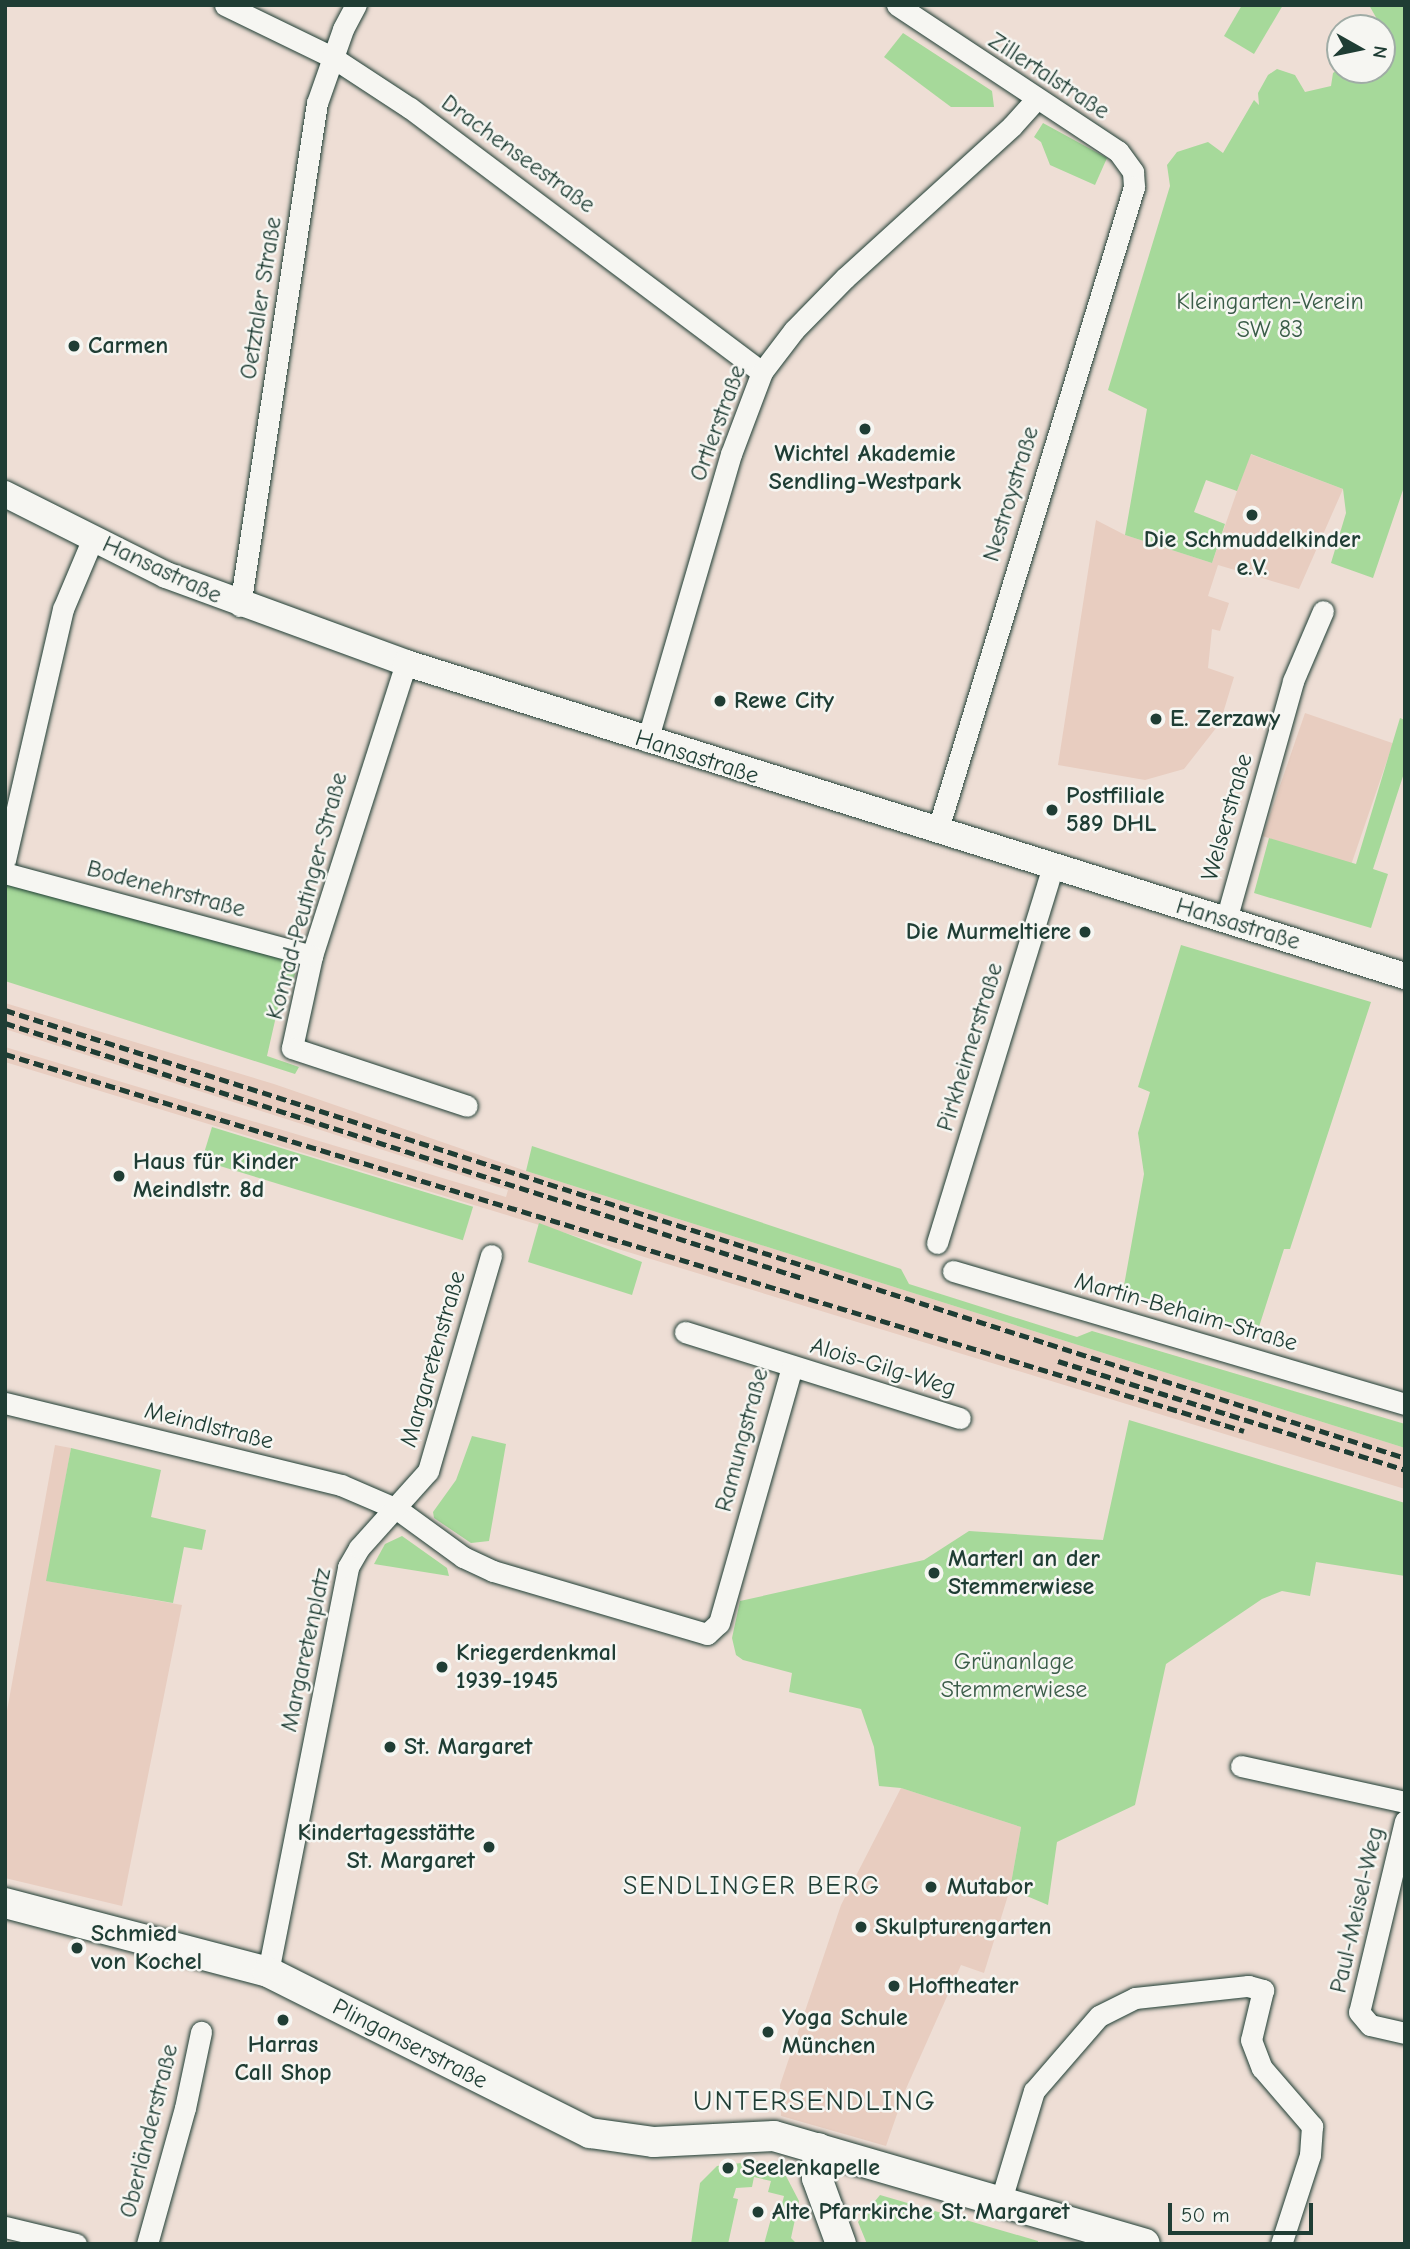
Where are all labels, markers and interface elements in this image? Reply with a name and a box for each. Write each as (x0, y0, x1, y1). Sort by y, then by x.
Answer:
north arrow (1326, 14, 1396, 84)
street label: Zillertalstraße (983, 26, 1115, 126)
text: N (1368, 44, 1392, 60)
street label: Drachenseestraße (435, 89, 601, 219)
street label: Oetztaler Straße (234, 215, 288, 381)
park label: Kleingarten-Verein SW 83 (1176, 288, 1364, 344)
place label: Carmen (88, 332, 168, 360)
marker: Carmen (66, 338, 82, 354)
street label: Ortlerstraße (684, 361, 752, 485)
marker: Wichtel Akademie Sendling-Westpark (857, 421, 873, 437)
street label: Nestroystraße (977, 423, 1045, 565)
place label: Wichtel Akademie Sendling-Westpark (769, 440, 961, 496)
marker: Die Schmuddelkinder e.V. (1244, 507, 1260, 523)
place label: Die Schmuddelkinder e.V. (1144, 526, 1360, 582)
street label: Hansastraße (98, 530, 226, 610)
place label: Rewe City (734, 687, 834, 715)
marker: Rewe City (712, 693, 728, 709)
place label: E. Zerzawy (1170, 705, 1280, 733)
marker: E. Zerzawy (1148, 711, 1164, 727)
street label: Hansastraße (632, 723, 762, 791)
street label: Welserstraße (1195, 750, 1259, 884)
street label: Konrad-Peutinger-Straße (260, 769, 354, 1023)
place label: Postfiliale 589 DHL (1066, 782, 1164, 838)
marker: Postfiliale 589 DHL (1044, 802, 1060, 818)
street label: Bodenehrstraße (84, 854, 248, 924)
street label: Hansastraße (1172, 891, 1304, 957)
place label: Die Murmeltiere (906, 918, 1071, 946)
marker: Die Murmeltiere (1077, 924, 1093, 940)
street label: Pirkheimerstraße (931, 959, 1009, 1135)
place label: Haus für Kinder Meindlstr. 8d (133, 1148, 298, 1204)
marker: Haus für Kinder Meindlstr. 8d (111, 1168, 127, 1184)
street label: Martin-Behaim-Straße (1071, 1266, 1301, 1358)
street label: Margaretenstraße (394, 1268, 472, 1450)
street label: Alois-Gilg-Weg (807, 1331, 959, 1403)
street label: Ramungstraße (709, 1365, 775, 1515)
street label: Meindlstraße (142, 1396, 276, 1456)
place label: Marterl an der Stemmerwiese (948, 1545, 1100, 1601)
marker: Marterl an der Stemmerwiese (926, 1565, 942, 1581)
street label: Margaretenplatz (275, 1566, 337, 1734)
place label: Kriegerdenkmal 1939-1945 (456, 1639, 617, 1695)
park label: Grünanlage Stemmerwiese (941, 1648, 1087, 1704)
marker: Kriegerdenkmal 1939-1945 (434, 1659, 450, 1675)
place label: St. Margaret (404, 1733, 532, 1761)
marker: St. Margaret (382, 1739, 398, 1755)
place label: Kindertagesstätte St. Margaret (297, 1819, 475, 1875)
street label: Paul-Meisel-Weg (1324, 1824, 1390, 1996)
marker: Kindertagesstätte St. Margaret (481, 1839, 497, 1855)
district label: SENDLINGER BERG (625, 1871, 879, 1903)
place label: Mutabor (947, 1873, 1033, 1901)
marker: Mutabor (921, 1877, 941, 1897)
place label: Skulpturengarten (875, 1913, 1051, 1941)
marker: Skulpturengarten (853, 1919, 869, 1935)
place label: Schmied von Kochel (91, 1920, 202, 1976)
marker: Schmied von Kochel (69, 1940, 85, 1956)
place label: Hoftheater (908, 1972, 1018, 2000)
marker: Hoftheater (886, 1978, 902, 1994)
street label: Plinganserstraße (328, 1993, 492, 2095)
place label: Yoga Schule München (782, 2004, 908, 2060)
marker: Harras Call Shop (275, 2012, 291, 2028)
marker: Yoga Schule München (760, 2024, 776, 2040)
place label: Harras Call Shop (234, 2031, 332, 2087)
street label: Oberländerstraße (114, 2041, 184, 2221)
district label: UNTERSENDLING (695, 2084, 935, 2118)
place label: Seelenkapelle (742, 2154, 880, 2182)
marker: Seelenkapelle (720, 2160, 736, 2176)
scale bar (1172, 2190, 1317, 2234)
place label: Alte Pfarrkirche St. Margaret (772, 2198, 1070, 2226)
text: 50 m (1181, 2203, 1230, 2227)
marker: Alte Pfarrkirche St. Margaret (750, 2204, 766, 2220)

